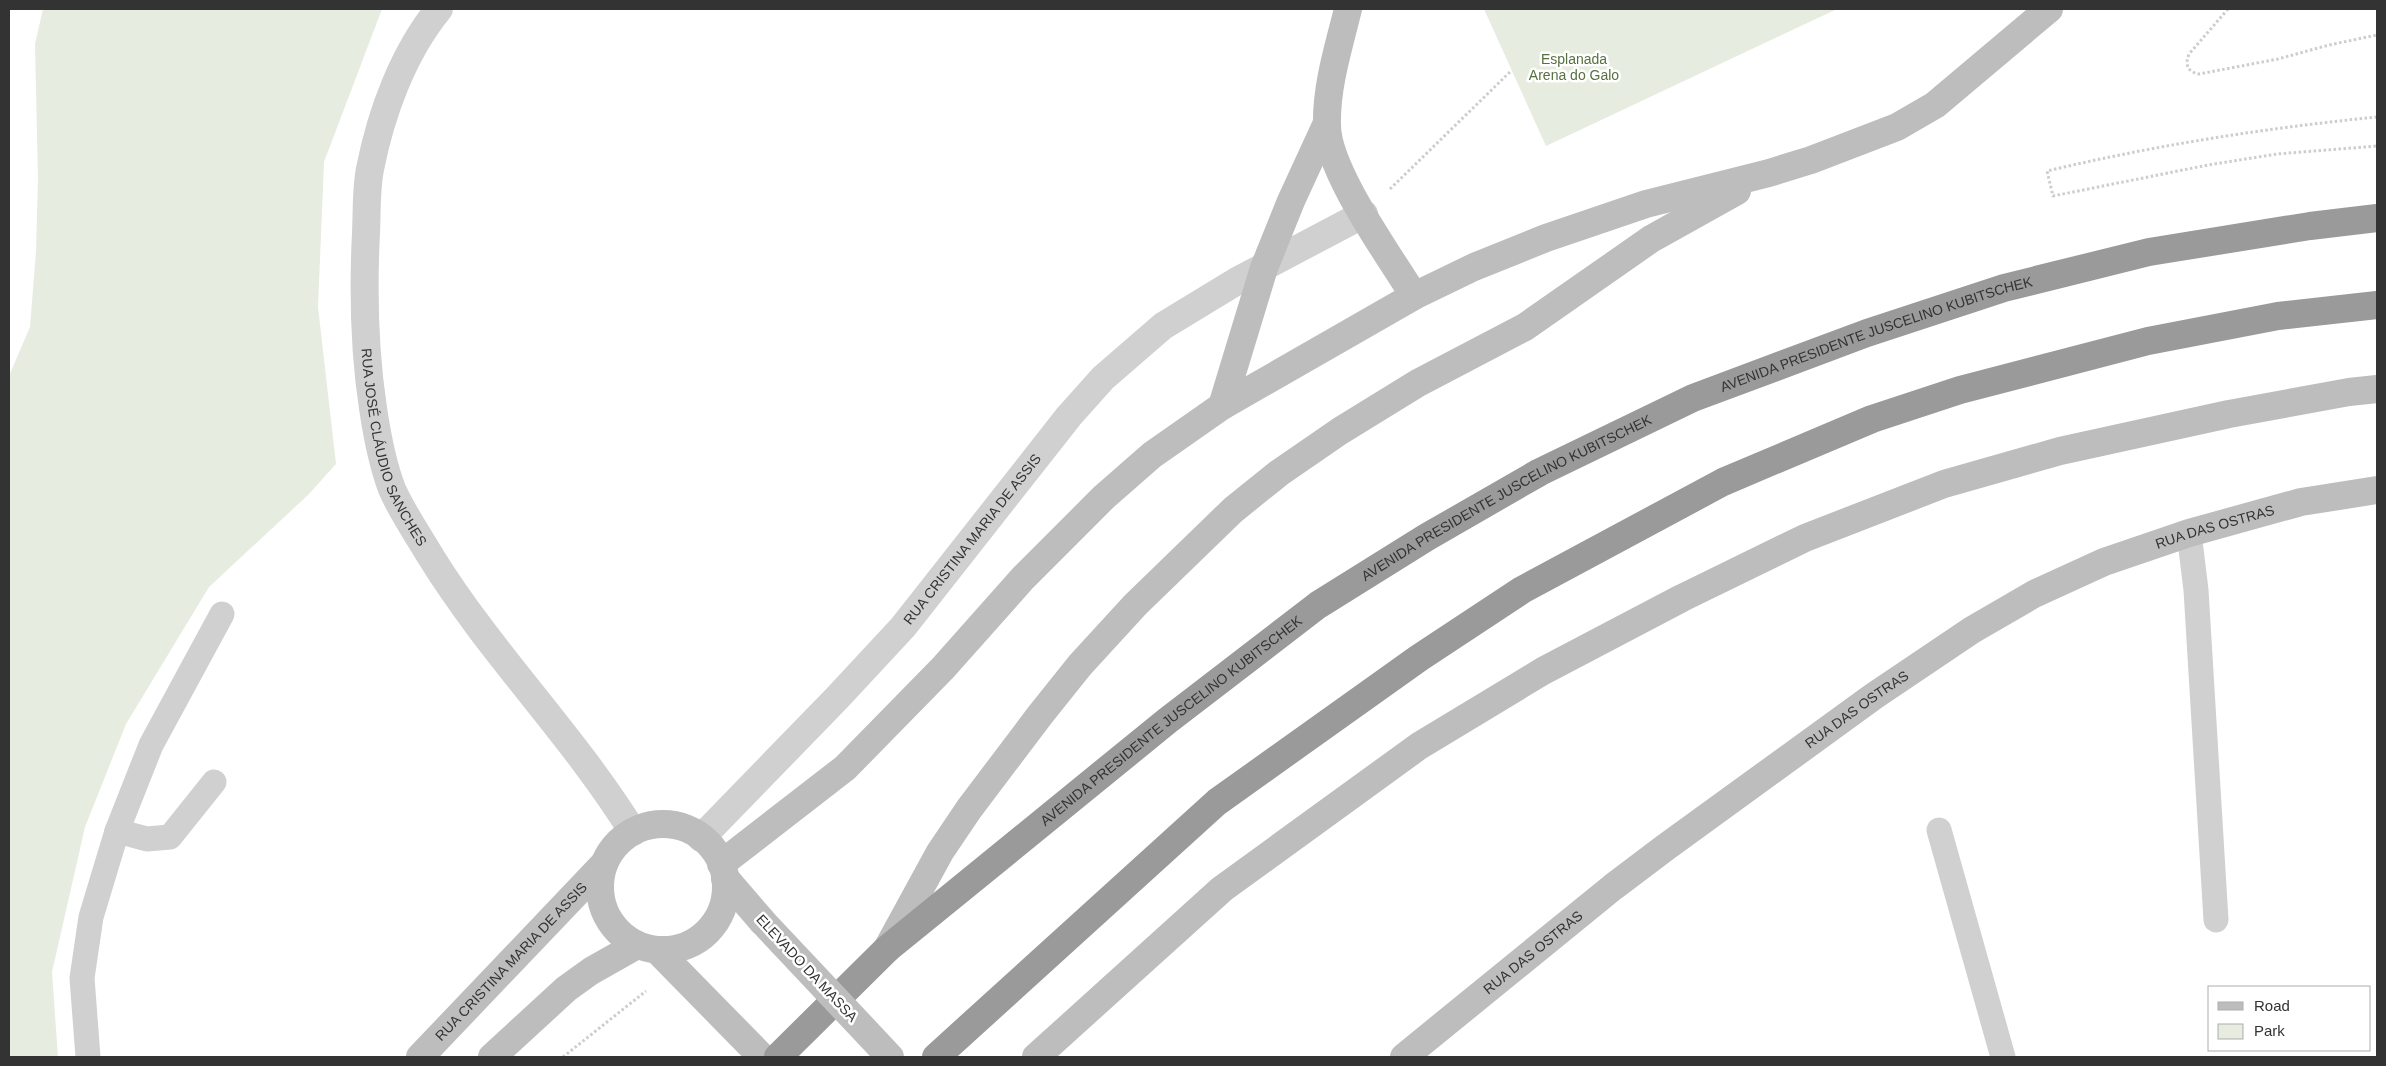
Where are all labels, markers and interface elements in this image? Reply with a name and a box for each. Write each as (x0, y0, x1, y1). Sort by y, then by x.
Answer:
park label: Esplanada Arena do Galo (1529, 51, 1619, 83)
street label: AVENIDA PRESIDENTE JUSCELINO KUBITSCHEK (1718, 273, 2035, 395)
street label: RUA JOSÉ CLÁUDIO SANCHES (358, 348, 430, 549)
street label: AVENIDA PRESIDENTE JUSCELINO KUBITSCHEK (1358, 411, 1655, 584)
street label: RUA CRISTINA MARIA DE ASSIS (900, 451, 1044, 628)
street label: RUA DAS OSTRAS (2153, 502, 2276, 552)
street label: AVENIDA PRESIDENTE JUSCELINO KUBITSCHEK (1037, 612, 1306, 829)
street label: RUA DAS OSTRAS (1802, 667, 1911, 751)
street label: RUA CRISTINA MARIA DE ASSIS (432, 879, 590, 1044)
street label: RUA DAS OSTRAS (1480, 907, 1586, 997)
street label: ELEVADO DA MASSA (753, 911, 861, 1025)
legend (2208, 986, 2371, 1051)
text: Road (2254, 997, 2290, 1014)
text: Park (2254, 1022, 2285, 1039)

